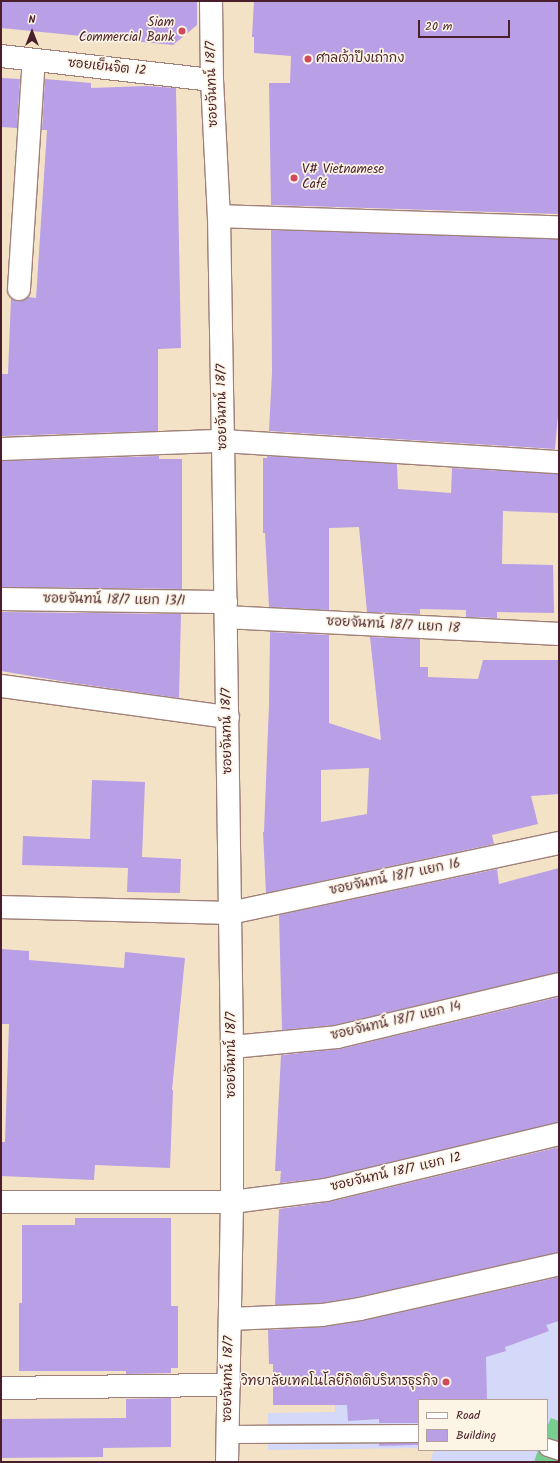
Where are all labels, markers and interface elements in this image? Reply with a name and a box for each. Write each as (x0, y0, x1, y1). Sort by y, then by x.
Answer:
text: N (29, 11, 35, 29)
north arrow (12, 12, 52, 52)
scale bar (420, 12, 512, 38)
place label: Siam Commercial Bank (79, 16, 174, 47)
text: 20 m (425, 17, 452, 36)
marker: Siam Commercial Bank (177, 26, 187, 36)
street label: ซอยจันทน์ 18/7 (204, 40, 222, 128)
place label: ศาลเจ้าปึงเถ่ากง (316, 51, 404, 67)
marker: ศาลเจ้าปึงเถ่ากง (303, 54, 313, 64)
street label: ซอยเย็นจิต 12 (67, 56, 147, 80)
place label: V# Vietnamese Café (302, 163, 384, 194)
marker: V# Vietnamese Café (289, 173, 299, 183)
street label: ซอยจันทน์ 18/7 (214, 364, 232, 450)
street label: ซอยจันทน์ 18/7 แยก 13/1 (43, 592, 185, 610)
street label: ซอยจันทน์ 18/7 แยก 18 (326, 615, 460, 637)
street label: ซอยจันทน์ 18/7 (219, 688, 237, 774)
street label: ซอยจันทน์ 18/7 แยก 16 (328, 856, 462, 900)
street label: ซอยจันทน์ 18/7 แยก 14 (329, 999, 463, 1045)
street label: ซอยจันทน์ 18/7 (224, 1012, 240, 1098)
street label: ซอยจันทน์ 18/7 แยก 12 (329, 1150, 463, 1196)
street label: ซอยจันทน์ 18/7 (220, 1336, 238, 1422)
place label: วิทยาลัยเทคโนโลยีกิตติบริหารธุรกิจ (241, 1374, 438, 1390)
marker: วิทยาลัยเทคโนโลยีกิตติบริหารธุรกิจ (441, 1377, 451, 1387)
legend (418, 1399, 548, 1451)
text: Road (456, 1406, 480, 1425)
text: Building (456, 1426, 496, 1445)

